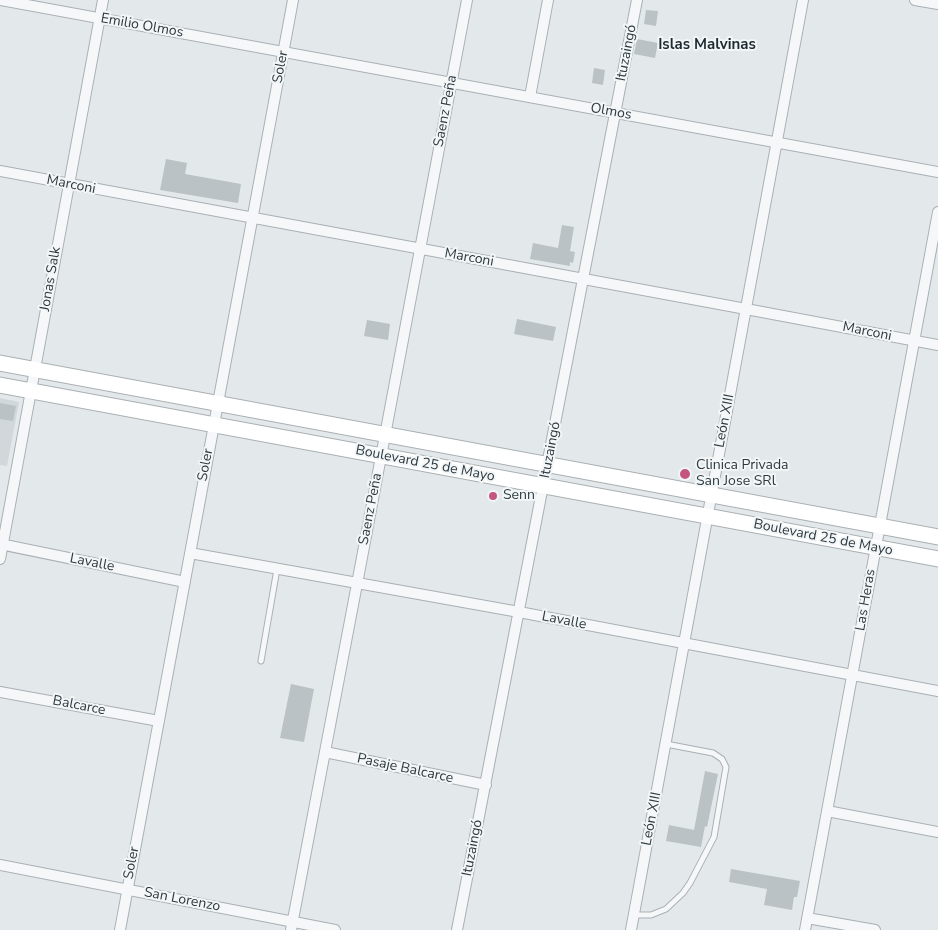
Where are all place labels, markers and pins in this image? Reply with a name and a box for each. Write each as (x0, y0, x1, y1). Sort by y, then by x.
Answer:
place label: Clinica Privada San Jose SRl (696, 458, 789, 491)
marker: Clinica Privada San Jose SRl (678, 467, 692, 481)
place label: Senn (503, 488, 535, 504)
marker: Senn (487, 490, 499, 502)

